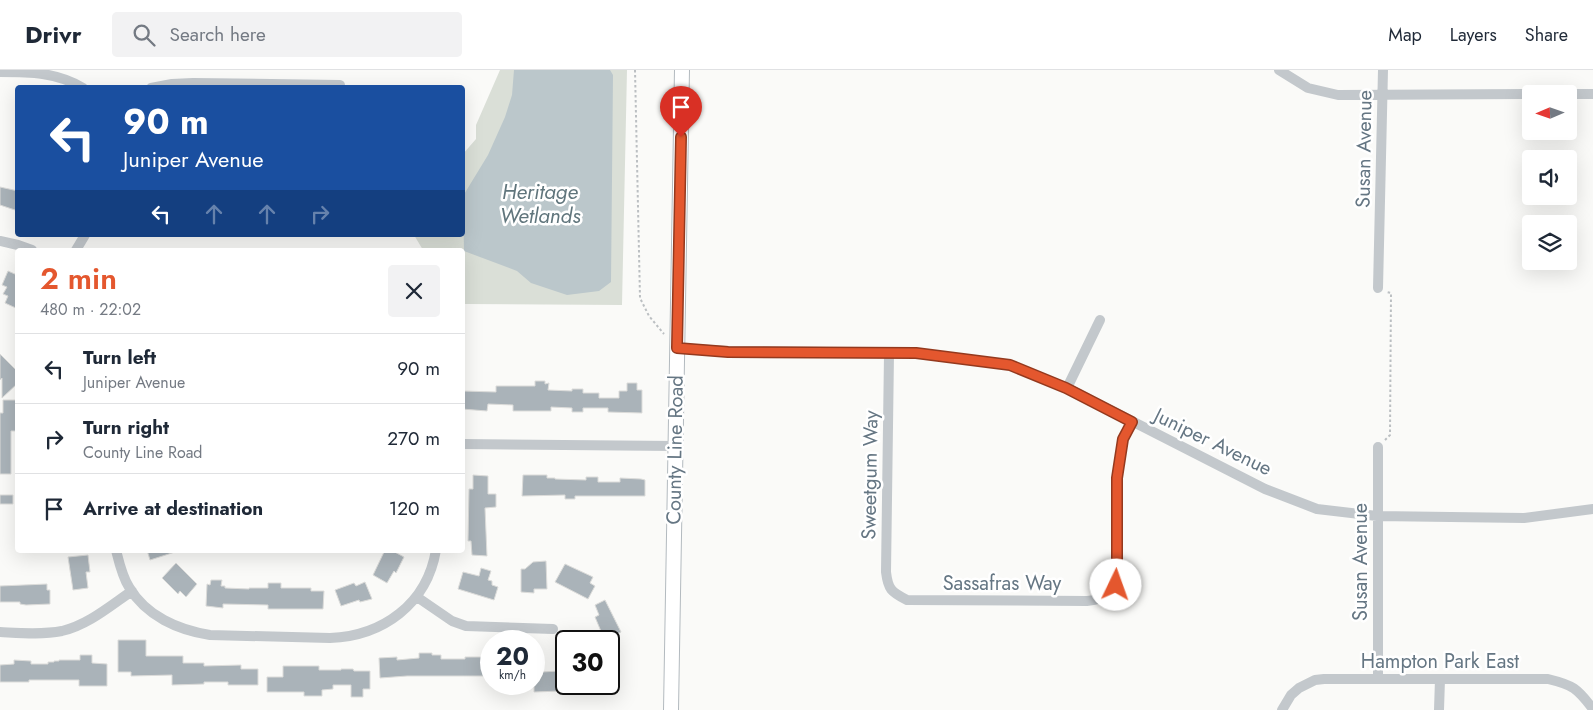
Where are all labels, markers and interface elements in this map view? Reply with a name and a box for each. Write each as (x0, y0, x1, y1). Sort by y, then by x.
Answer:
search box (112, 12, 462, 57)
text: Drivr (25, 17, 82, 52)
icon: search (130, 21, 158, 49)
text: Search here (170, 21, 266, 48)
text: Map (1388, 22, 1422, 48)
text: Layers (1450, 22, 1497, 48)
text: Share (1525, 22, 1568, 48)
north arrow (1522, 85, 1578, 140)
map controls (1522, 85, 1577, 270)
pin (660, 86, 702, 137)
street label: Susan Avenue (1348, 90, 1380, 208)
icon: arrive (667, 93, 695, 121)
text: 90 m (123, 97, 209, 147)
icon: left (40, 105, 105, 170)
text: Juniper Avenue (123, 143, 264, 175)
button: sound (1522, 150, 1577, 205)
water label: Heritage Wetlands (500, 177, 581, 231)
icon: left (147, 200, 175, 228)
icon: ahead (200, 200, 228, 228)
icon: ahead (253, 200, 281, 228)
icon: right (306, 200, 334, 228)
button: layers (1522, 215, 1577, 270)
text: 2 min (40, 257, 117, 300)
button: close (388, 265, 440, 317)
text: 480 m · 22:02 (40, 298, 141, 321)
text: Turn left (83, 344, 156, 371)
icon: left (40, 355, 68, 383)
text: 90 m (397, 355, 440, 382)
text: Juniper Avenue (83, 371, 185, 394)
street label: County Line Road (659, 375, 691, 525)
street label: Juniper Avenue (1146, 400, 1277, 483)
street label: Sweetgum Way (854, 410, 886, 540)
text: Turn right (83, 414, 169, 441)
icon: right (40, 425, 68, 453)
text: 270 m (387, 425, 440, 452)
text: County Line Road (83, 441, 203, 464)
icon: arrive (40, 495, 68, 523)
text: Arrive at destination (83, 495, 263, 522)
text: 120 m (389, 495, 440, 522)
street label: Susan Avenue (1346, 503, 1375, 621)
position arrow (1089, 558, 1141, 610)
street label: Sassafras Way (943, 569, 1062, 598)
speed limit sign: 30 (555, 630, 620, 695)
text: 20 (496, 638, 529, 674)
street label: Hampton Park East (1361, 647, 1519, 676)
text: km/h (499, 666, 526, 684)

